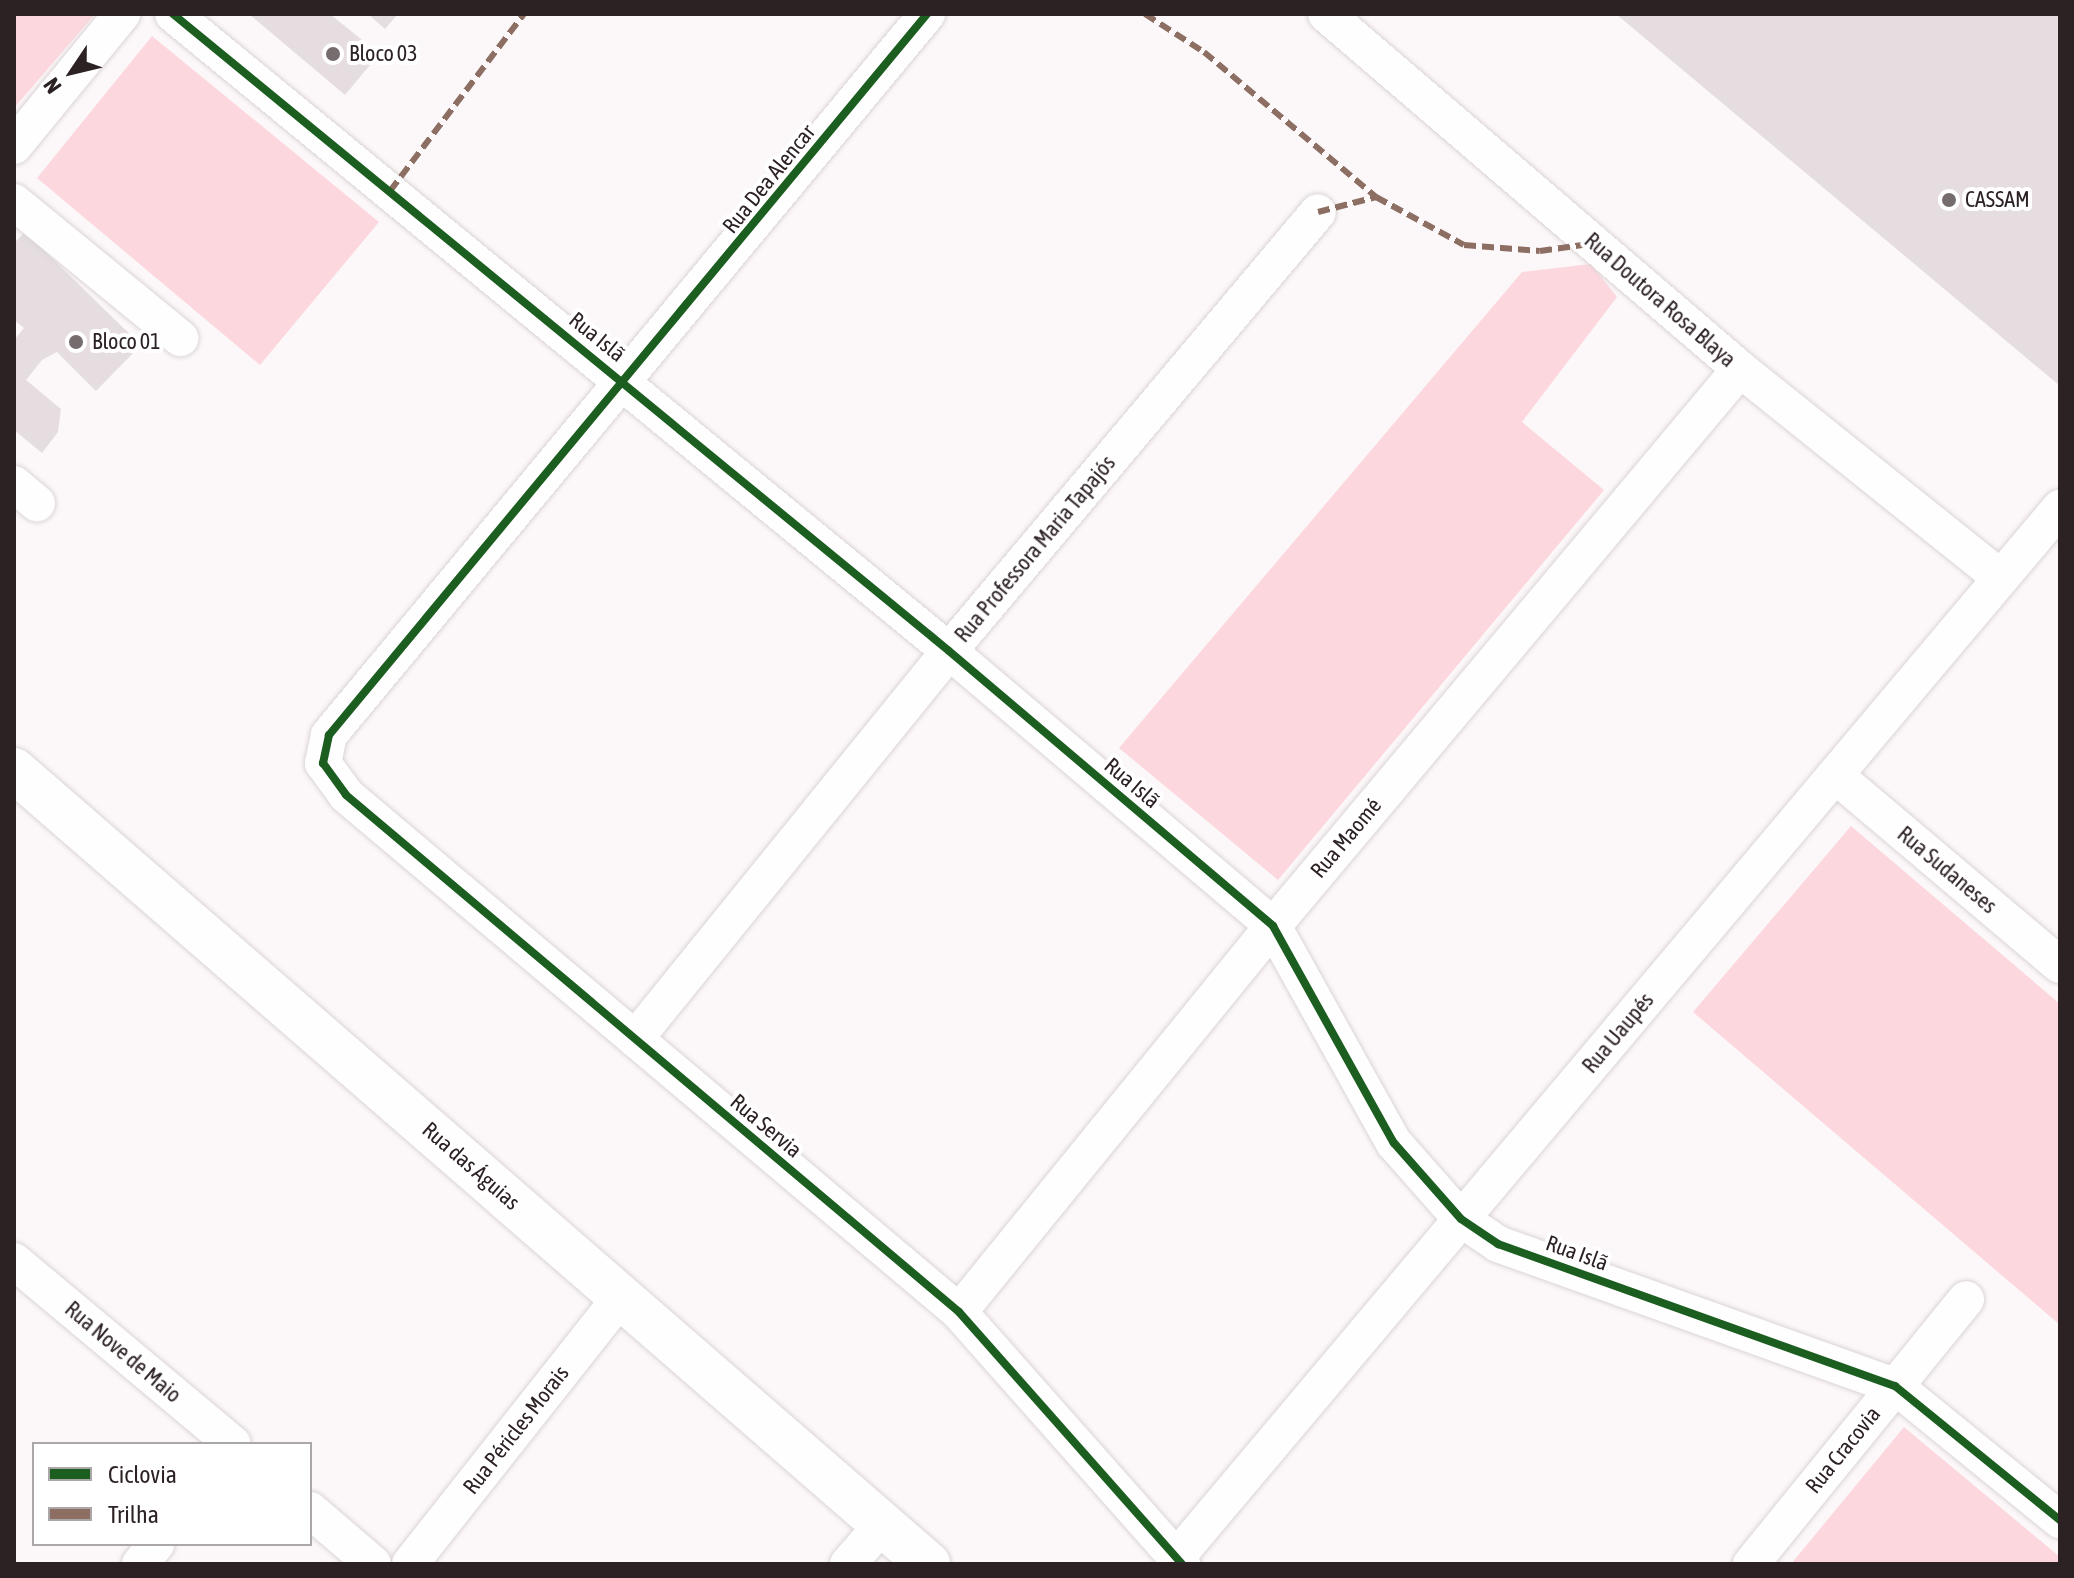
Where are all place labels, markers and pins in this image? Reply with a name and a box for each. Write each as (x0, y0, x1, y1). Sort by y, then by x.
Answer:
place label: Bloco 03 (349, 41, 418, 67)
marker: Bloco 03 (324, 45, 342, 63)
place label: CASSAM (1965, 187, 2030, 213)
marker: CASSAM (1940, 191, 1958, 209)
place label: Bloco 01 (92, 329, 161, 355)
marker: Bloco 01 (67, 333, 85, 351)

